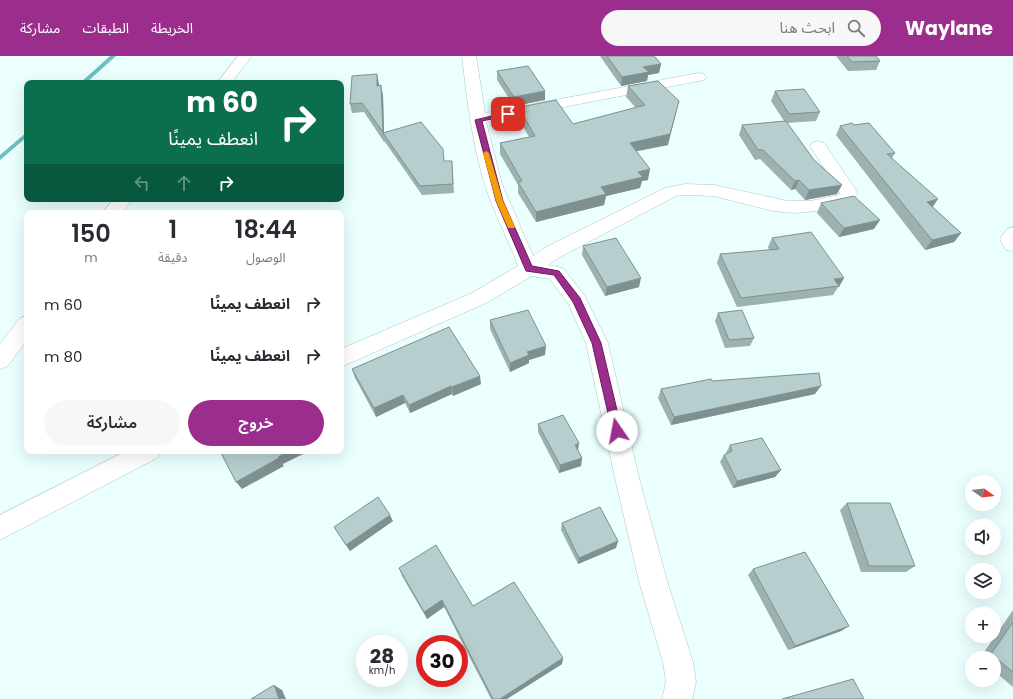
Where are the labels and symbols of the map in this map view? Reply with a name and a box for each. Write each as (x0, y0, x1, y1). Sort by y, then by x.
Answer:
pin (491, 97, 525, 131)
position arrow (596, 410, 638, 452)
north arrow (965, 475, 1001, 511)
speed limit sign: 30 (416, 635, 468, 687)

